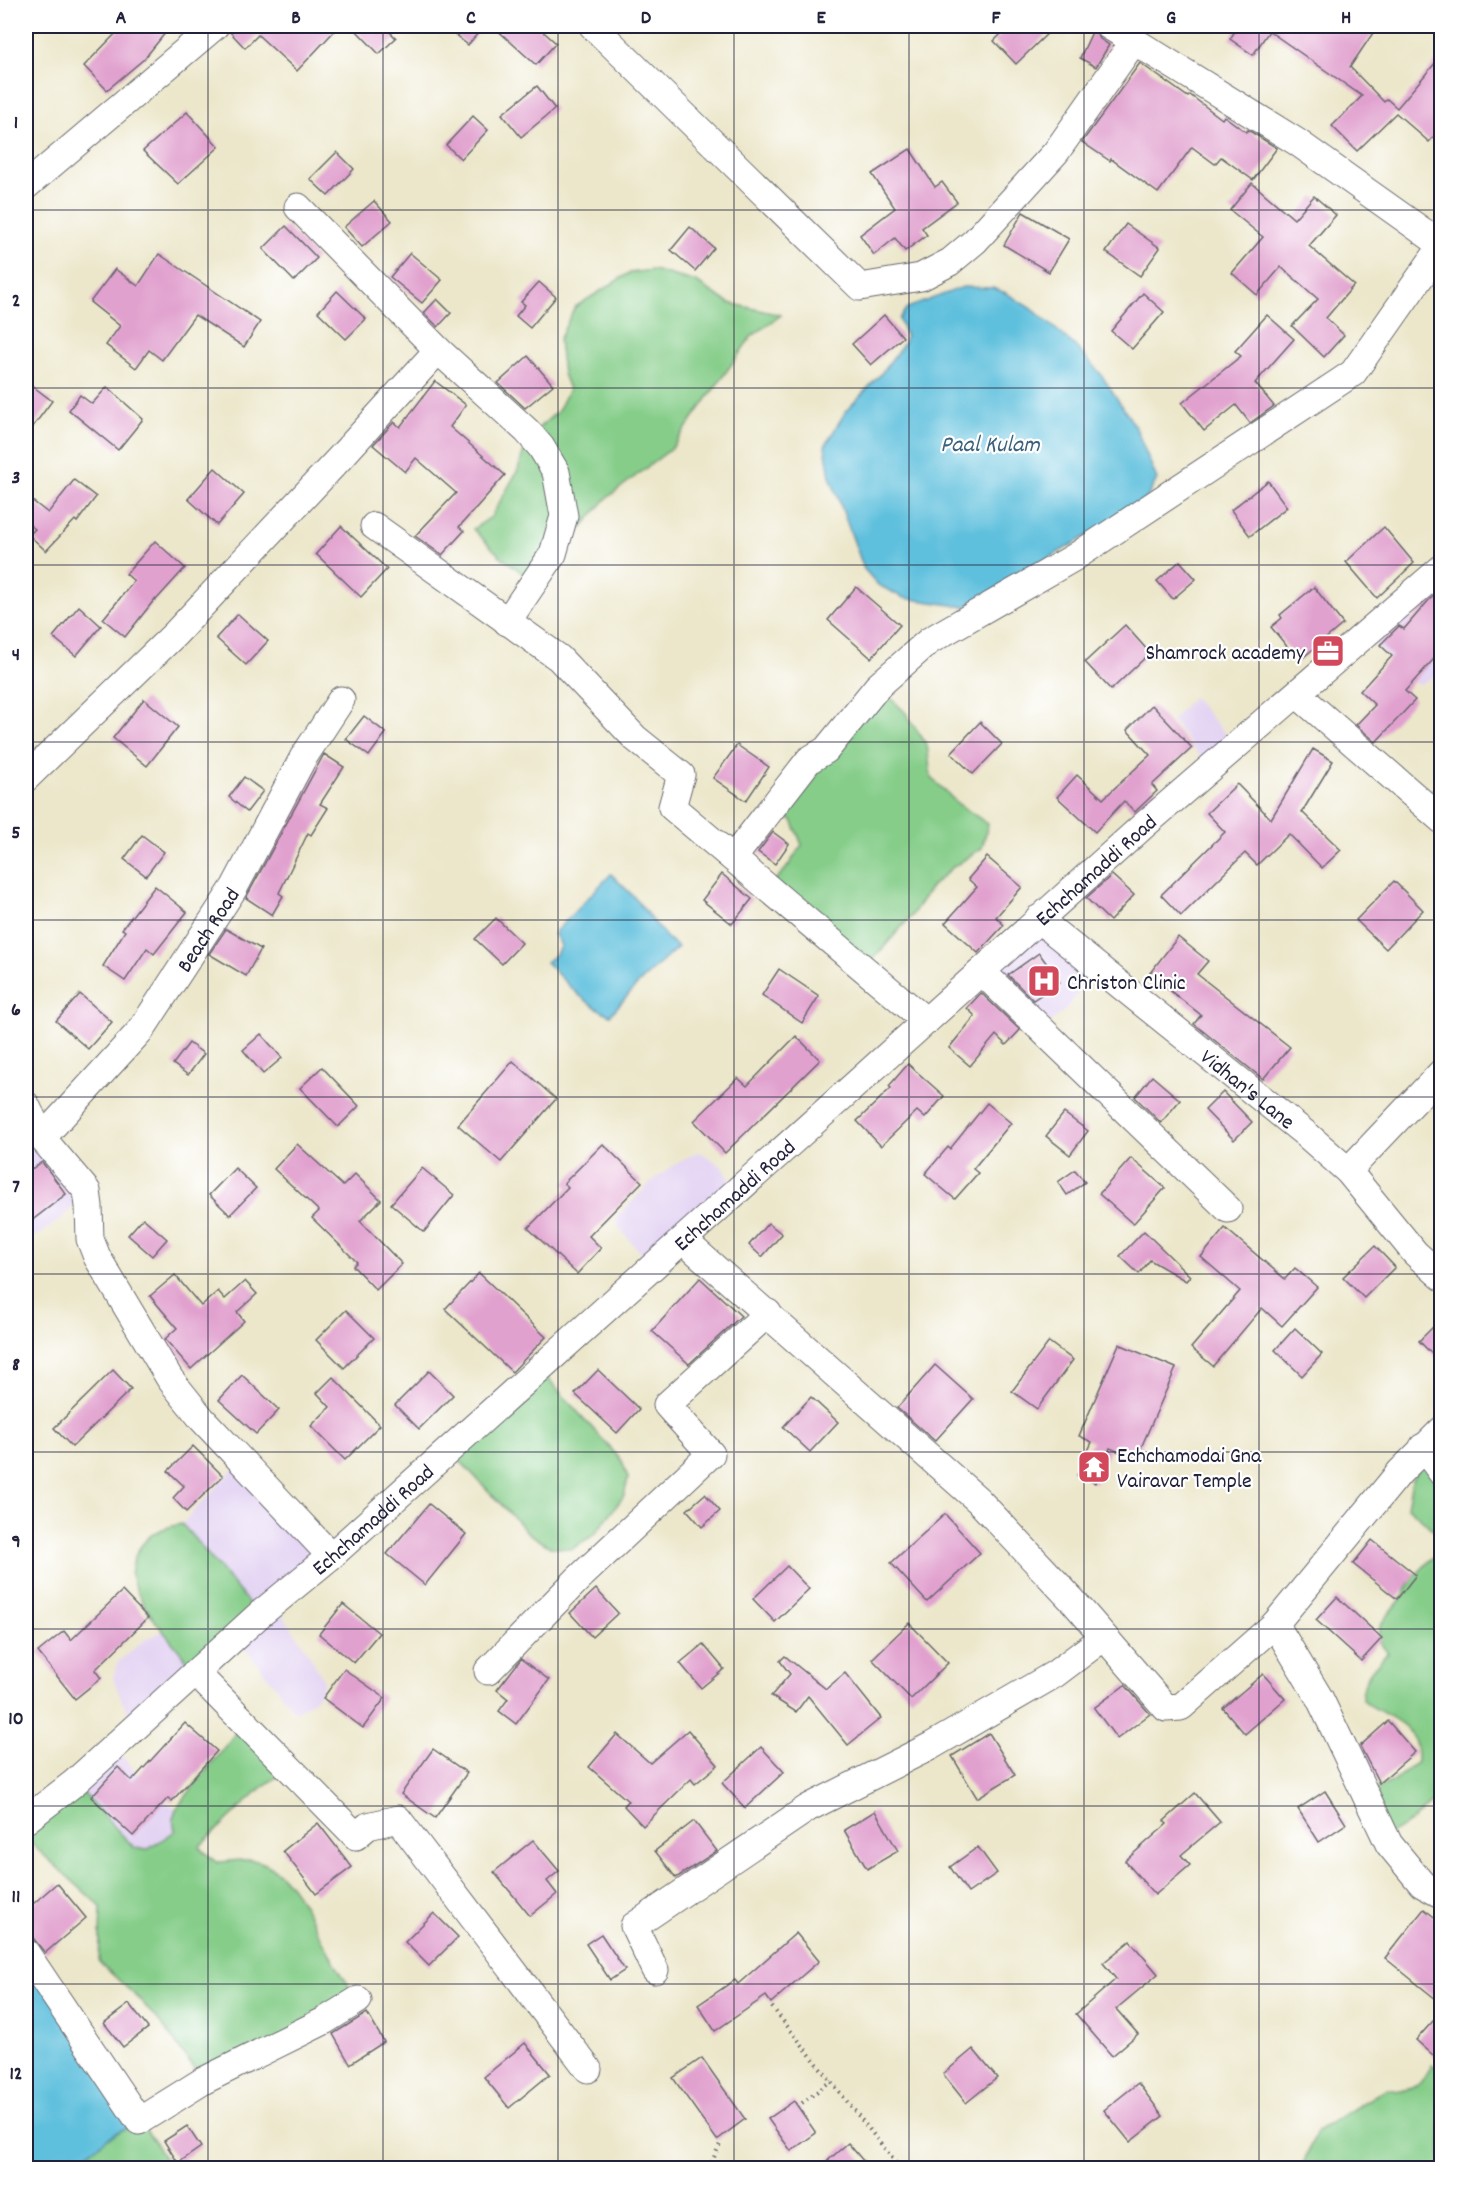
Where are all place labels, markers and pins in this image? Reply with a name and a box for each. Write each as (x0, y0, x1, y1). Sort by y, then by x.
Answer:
office icon: Shamrock academy (1310, 633, 1346, 669)
place label: Shamrock academy (1145, 639, 1306, 670)
hospital icon: Christon Clinic (1026, 963, 1062, 999)
place label: Christon Clinic (1067, 969, 1186, 1000)
place label: Echchamodai Gna Vairavar Temple (1117, 1442, 1262, 1498)
temple icon: Echchamodai Gna Vairavar Temple (1076, 1449, 1112, 1485)

